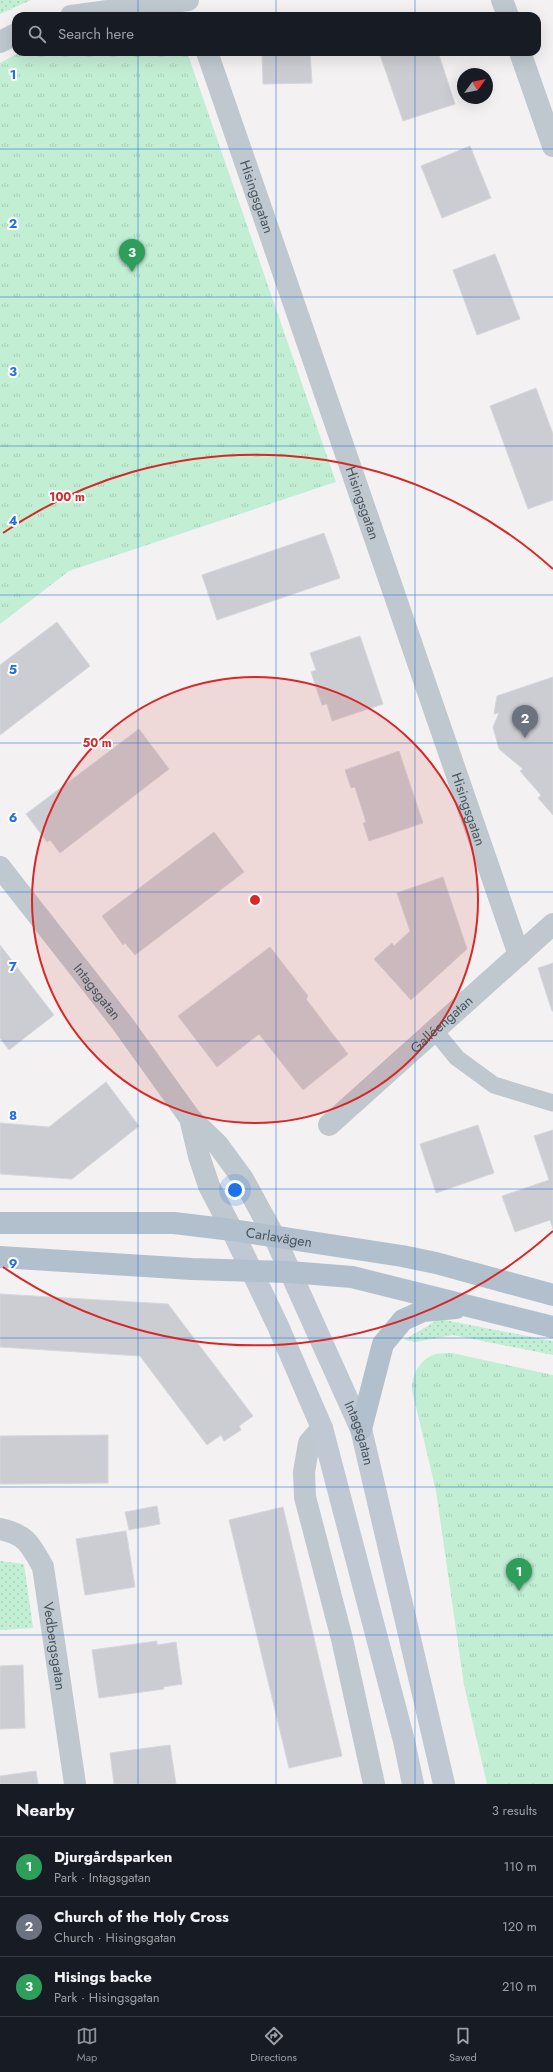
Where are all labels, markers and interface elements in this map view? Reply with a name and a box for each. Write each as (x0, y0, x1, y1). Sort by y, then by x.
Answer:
search box (12, 12, 541, 56)
icon: search (26, 23, 48, 45)
text: Search here (58, 23, 134, 45)
text: 1 (10, 65, 16, 84)
north arrow (457, 68, 493, 104)
street label: Hisingsgatan (235, 157, 279, 236)
text: 2 (9, 214, 17, 233)
pin: 3 (119, 239, 145, 272)
text: 3 (9, 362, 17, 381)
street label: Hisingsgatan (341, 464, 385, 542)
text: 100 m (49, 488, 85, 506)
text: 4 (8, 511, 18, 530)
text: 5 (9, 660, 17, 679)
pin: 2 (512, 705, 538, 738)
text: 50 m (82, 734, 112, 752)
street label: Hisingsgatan (447, 770, 490, 848)
text: 6 (9, 808, 18, 827)
centre of rings (248, 893, 262, 907)
text: 7 (9, 957, 17, 976)
street label: Intagsgatan (69, 959, 126, 1024)
street label: Galléengatan (406, 991, 477, 1058)
text: 8 (9, 1106, 17, 1125)
your location (225, 1180, 245, 1200)
street label: Carlavägen (245, 1222, 313, 1252)
text: 9 (9, 1254, 18, 1273)
street label: Intagsgatan (340, 1397, 379, 1467)
pin: 1 (506, 1558, 532, 1591)
street label: Vedbergsgatan (38, 1600, 71, 1691)
text: Nearby (16, 1798, 74, 1822)
text: 3 results (492, 1801, 537, 1820)
text: Djurgårdsparken (54, 1846, 172, 1868)
text: 1 (26, 1857, 32, 1876)
text: 110 m (503, 1857, 537, 1876)
text: Park · Intagsgatan (54, 1868, 151, 1887)
text: Church of the Holy Cross (54, 1906, 229, 1928)
text: 2 (25, 1917, 33, 1936)
text: 120 m (502, 1917, 537, 1936)
text: Church · Hisingsgatan (54, 1928, 176, 1947)
text: Hisings backe (54, 1966, 152, 1988)
text: 3 (25, 1977, 33, 1996)
text: 210 m (502, 1977, 537, 1996)
text: Park · Hisingsgatan (54, 1988, 160, 2007)
tab: Map (76, 2025, 98, 2065)
tab: Directions (250, 2025, 297, 2065)
tab: Saved (449, 2025, 477, 2065)

